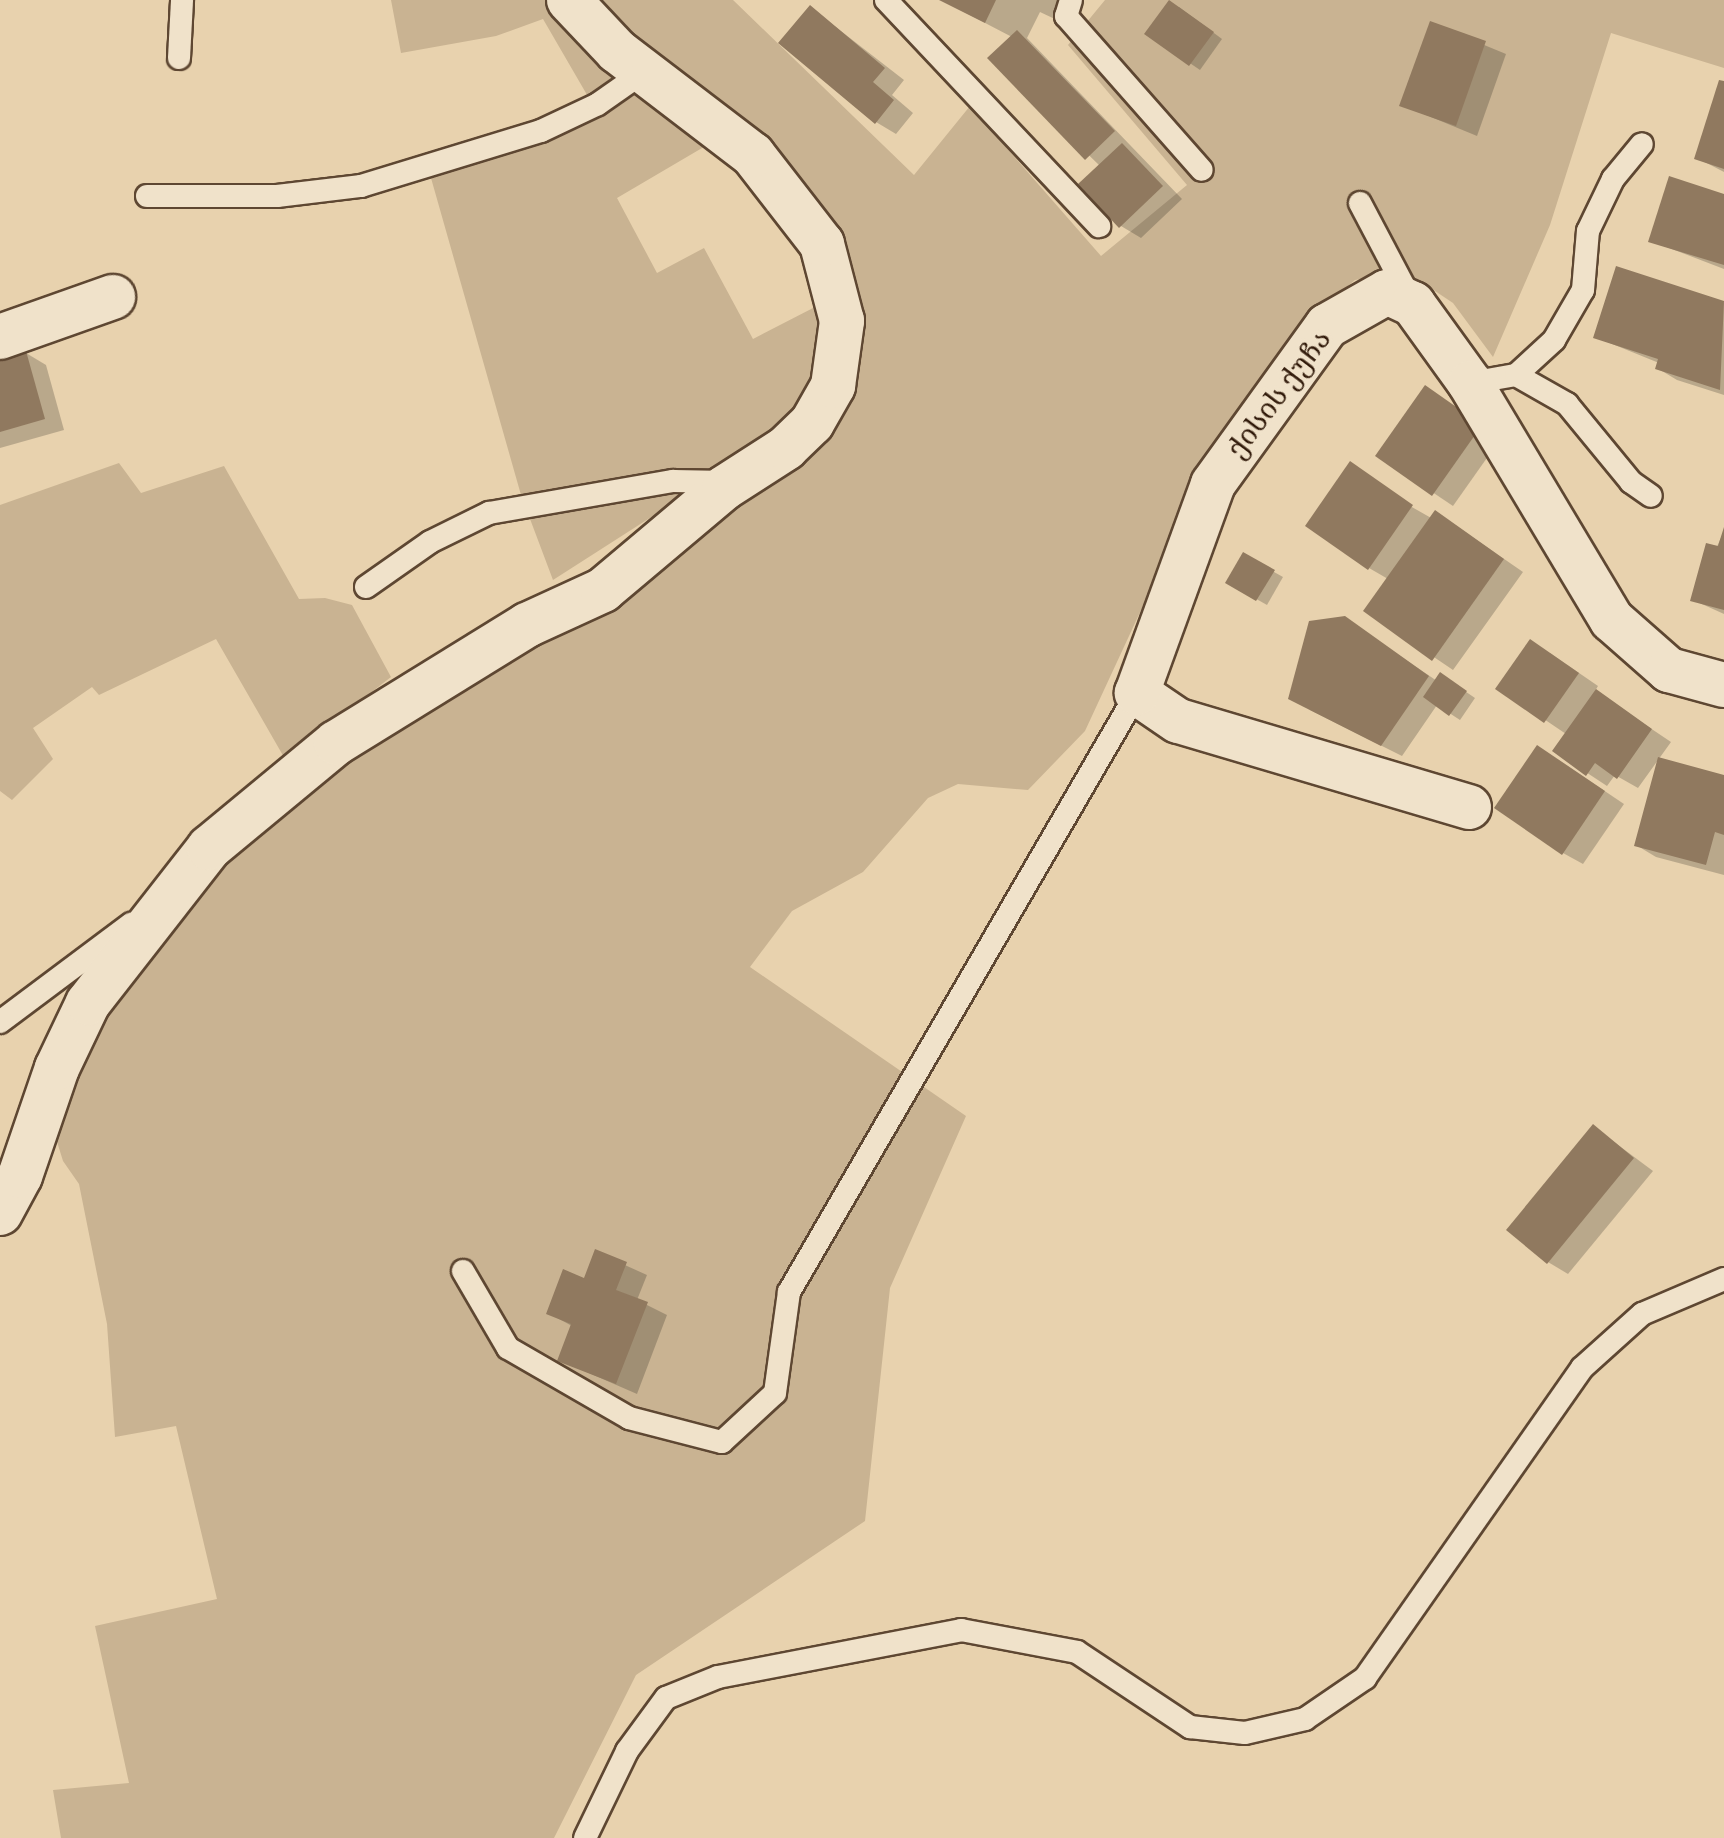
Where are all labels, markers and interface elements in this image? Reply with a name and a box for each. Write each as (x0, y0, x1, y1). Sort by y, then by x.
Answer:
street label: ქისის ქუჩა (1220, 323, 1338, 465)

